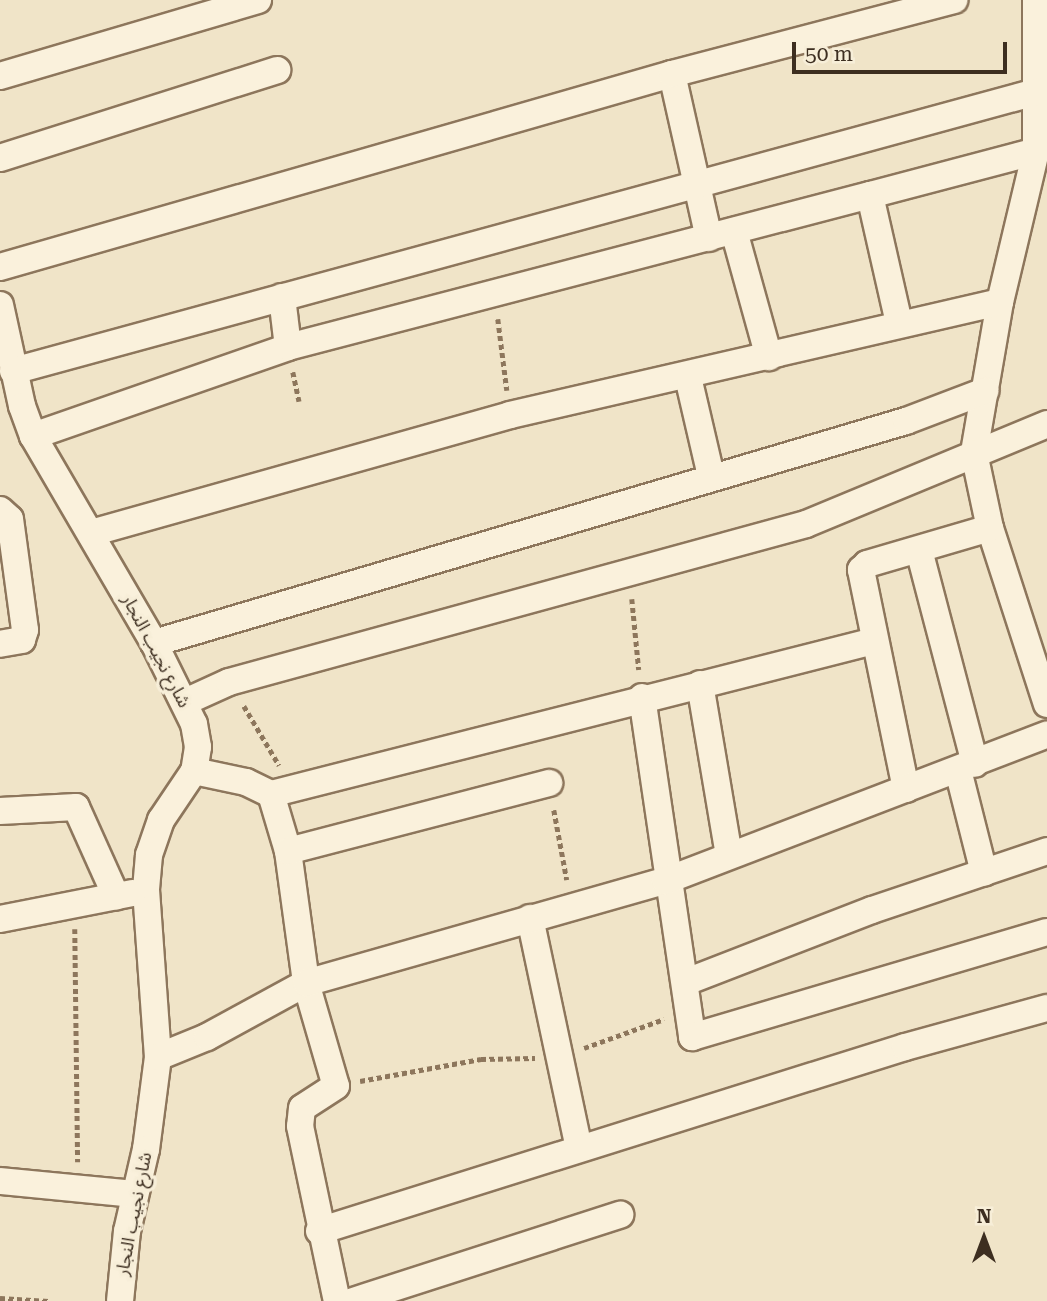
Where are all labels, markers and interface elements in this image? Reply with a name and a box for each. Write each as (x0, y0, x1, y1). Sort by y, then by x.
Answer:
scale bar (795, 28, 1010, 72)
text: 50 m (805, 42, 853, 66)
street label: شارع نجيب النجار (117, 591, 195, 711)
street label: شارع نجيب النجار (111, 1150, 157, 1278)
north arrow (949, 1203, 1019, 1273)
text: N (977, 1205, 991, 1228)

